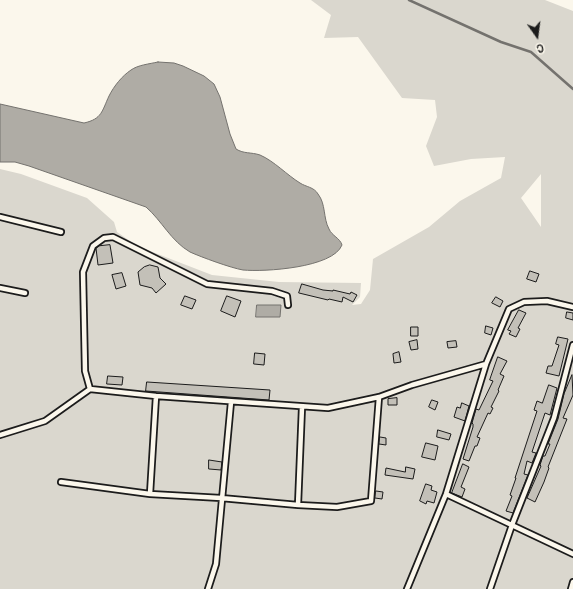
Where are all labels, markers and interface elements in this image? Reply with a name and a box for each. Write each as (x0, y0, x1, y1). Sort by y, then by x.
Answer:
north arrow (517, 16, 557, 56)
text: С (535, 41, 545, 55)

